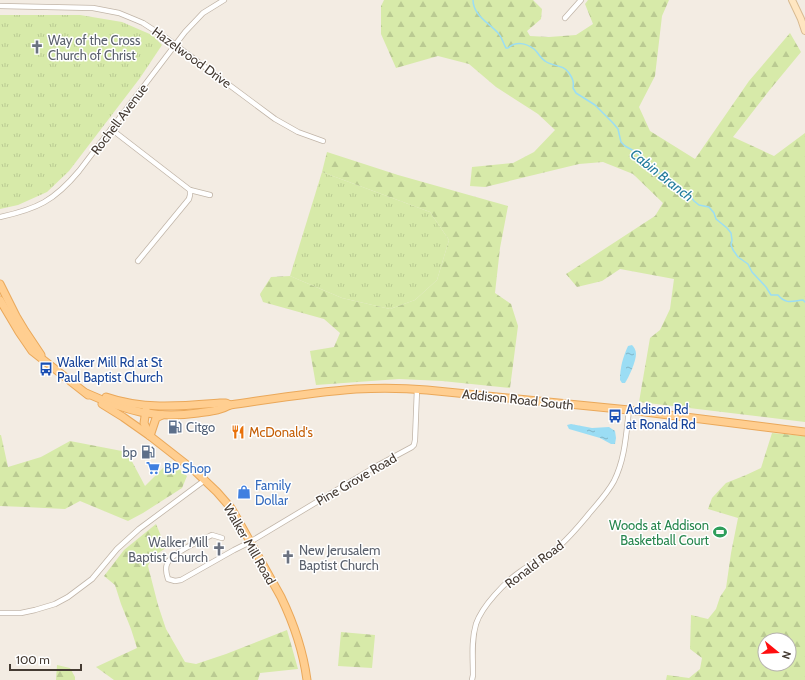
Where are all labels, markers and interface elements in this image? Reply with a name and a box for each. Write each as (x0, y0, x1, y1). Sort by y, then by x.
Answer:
street label: Hazelwood Drive (149, 23, 235, 91)
place label: Way of the Cross Church of Christ (48, 32, 141, 63)
church icon: Way of the Cross Church of Christ (29, 39, 45, 55)
street label: Rochell Avenue (87, 80, 151, 158)
water label: Cabin Branch (627, 145, 697, 205)
place label: Walker Mill Rd at St Paul Baptist Church (57, 354, 163, 385)
bus stop icon: Walker Mill Rd at St Paul Baptist Church (38, 361, 54, 377)
street label: Addison Road South (462, 385, 574, 413)
place label: Addison Rd at Ronald Rd (626, 401, 696, 432)
bus stop icon: Addison Rd at Ronald Rd (607, 408, 623, 424)
fuel station icon: Citgo (167, 419, 183, 435)
place label: Citgo (186, 419, 215, 435)
restaurant icon: McDonald's (230, 424, 246, 440)
place label: McDonald's (249, 424, 314, 440)
place label: bp (123, 444, 137, 460)
fuel station icon: bp (140, 444, 156, 460)
street label: Pine Grove Road (313, 449, 399, 509)
supermarket icon: BP Shop (145, 460, 161, 476)
place label: BP Shop (164, 460, 211, 476)
place label: Family Dollar (255, 477, 291, 508)
shop icon: Family Dollar (236, 484, 252, 500)
street label: Walker Mill Road (220, 501, 280, 587)
place label: Woods at Addison Basketball Court (609, 517, 710, 548)
sports icon: Woods at Addison Basketball Court (712, 524, 728, 540)
place label: Walker Mill Baptist Church (128, 534, 208, 565)
street label: Ronald Road (501, 537, 567, 591)
church icon: Walker Mill Baptist Church (211, 541, 227, 557)
place label: New Jerusalem Baptist Church (299, 542, 380, 573)
church icon: New Jerusalem Baptist Church (280, 549, 296, 565)
north arrow (757, 632, 797, 672)
scale bar (10, 646, 81, 672)
text: N (779, 649, 794, 661)
text: 100 m (16, 652, 50, 667)

